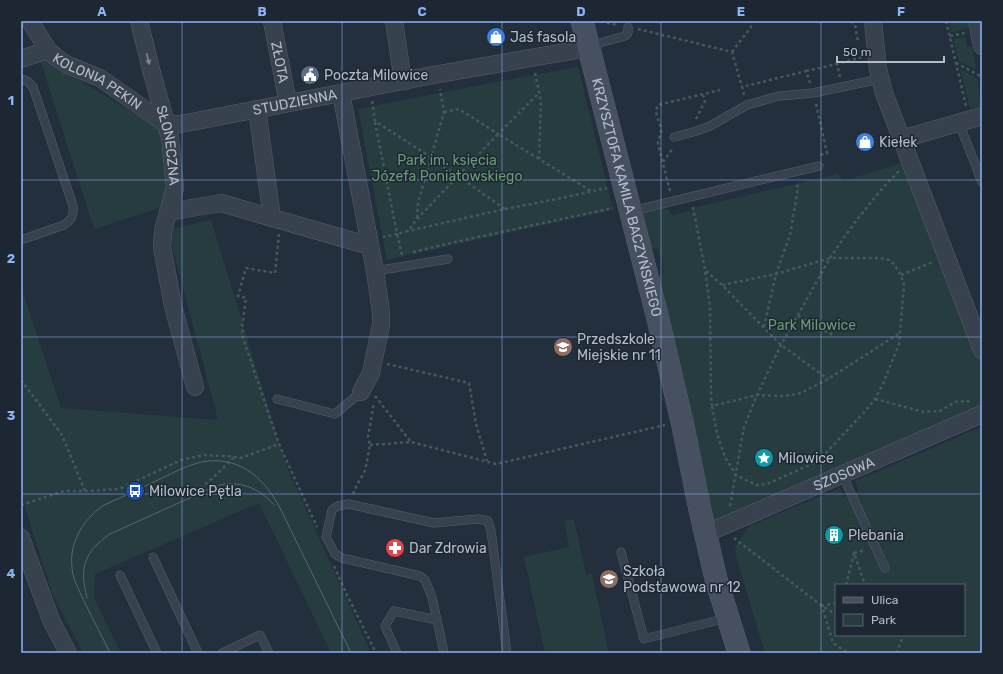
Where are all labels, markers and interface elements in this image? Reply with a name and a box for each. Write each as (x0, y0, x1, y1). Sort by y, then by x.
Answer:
text: A (97, 4, 107, 19)
text: B (257, 4, 267, 19)
text: C (417, 4, 427, 19)
text: D (576, 4, 586, 19)
text: E (737, 4, 745, 19)
text: F (897, 4, 905, 19)
shop icon: Jaś fasola (485, 26, 507, 48)
place label: Jaś fasola (510, 29, 576, 46)
scale bar (837, 38, 944, 64)
street label: ZŁOTA (267, 40, 292, 85)
text: 50 m (843, 45, 871, 59)
street label: KOLONIA PEKIN (49, 50, 145, 114)
one-way arrow (145, 53, 151, 65)
public building icon: Poczta Milowice (299, 64, 321, 86)
place label: Poczta Milowice (324, 67, 429, 84)
street label: KRZYSZTOFA KAMILA BACZYŃSKIEGO (588, 76, 665, 319)
street label: STUDZIENNA (251, 86, 339, 119)
text: 1 (8, 93, 14, 108)
street label: SŁONECZNA (152, 104, 183, 187)
shop icon: Kiełek (854, 131, 876, 153)
place label: Kiełek (879, 134, 918, 151)
park label: Park im. księcia Józefa Poniatowskiego (372, 152, 522, 185)
text: 2 (7, 251, 15, 266)
park label: Park Milowice (768, 317, 856, 334)
place label: Przedszkole Miejskie nr 11 (577, 331, 661, 364)
school or university icon: Przedszkole Miejskie nr 11 (552, 336, 574, 358)
text: 3 (7, 408, 16, 423)
place icon: Milowice (753, 447, 775, 469)
place label: Milowice (778, 450, 834, 467)
street label: SZOSOWA (811, 453, 878, 495)
bus stop icon: Milowice Pętla (124, 480, 146, 502)
place label: Milowice Pętla (149, 483, 242, 500)
building icon: Plebania (823, 524, 845, 546)
place label: Plebania (848, 527, 904, 544)
pharmacy icon: Dar Zdrowia (384, 537, 406, 559)
place label: Dar Zdrowia (409, 540, 487, 557)
place label: Szkoła Podstawowa nr 12 (623, 563, 741, 596)
text: 4 (7, 566, 16, 581)
school or university icon: Szkoła Podstawowa nr 12 (598, 568, 620, 590)
legend (835, 584, 965, 636)
text: Ulica (871, 593, 898, 607)
text: Park (871, 613, 897, 627)

